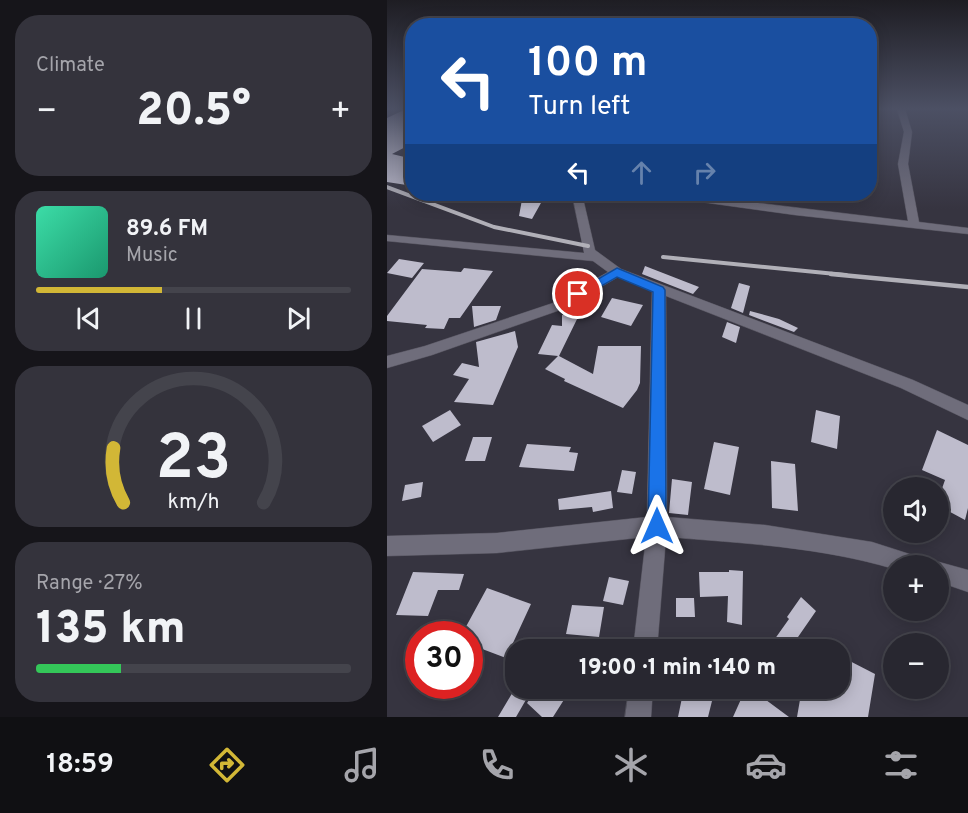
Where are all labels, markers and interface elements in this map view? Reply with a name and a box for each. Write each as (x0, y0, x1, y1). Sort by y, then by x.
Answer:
text: 100 m (528, 38, 647, 91)
icon: left (429, 42, 507, 120)
text: Climate (36, 53, 105, 79)
text: 20.5° (136, 84, 251, 141)
text: Turn left (528, 90, 630, 124)
text: − (36, 92, 57, 134)
text: + (330, 92, 351, 134)
icon: left (562, 156, 595, 189)
icon: ahead (625, 156, 658, 189)
icon: right (688, 156, 721, 189)
text: 89.6 FM (126, 216, 208, 243)
text: Music (126, 243, 178, 269)
pin (552, 268, 603, 319)
icon: arrive (561, 277, 594, 310)
icon: previous (72, 302, 105, 335)
icon: pause (177, 302, 210, 335)
icon: next (282, 302, 315, 335)
text: 23 (156, 422, 231, 501)
map controls (883, 477, 949, 699)
button: sound (883, 477, 949, 543)
text: km/h (167, 490, 220, 517)
position arrow (625, 494, 689, 558)
button: + (883, 555, 949, 621)
text: Range · 27% (36, 571, 143, 597)
text: 135 km (36, 602, 186, 659)
speed limit sign: 30 (405, 621, 483, 699)
button: − (883, 633, 949, 699)
text: 19:00 · 1 min · 140 m (579, 655, 776, 682)
icon: directions (206, 744, 248, 786)
icon: music (341, 744, 383, 786)
icon: phone (476, 744, 518, 786)
icon: climate (610, 744, 652, 786)
icon: car (745, 744, 787, 786)
icon: filters (880, 744, 922, 786)
text: 18:59 (46, 748, 114, 782)

